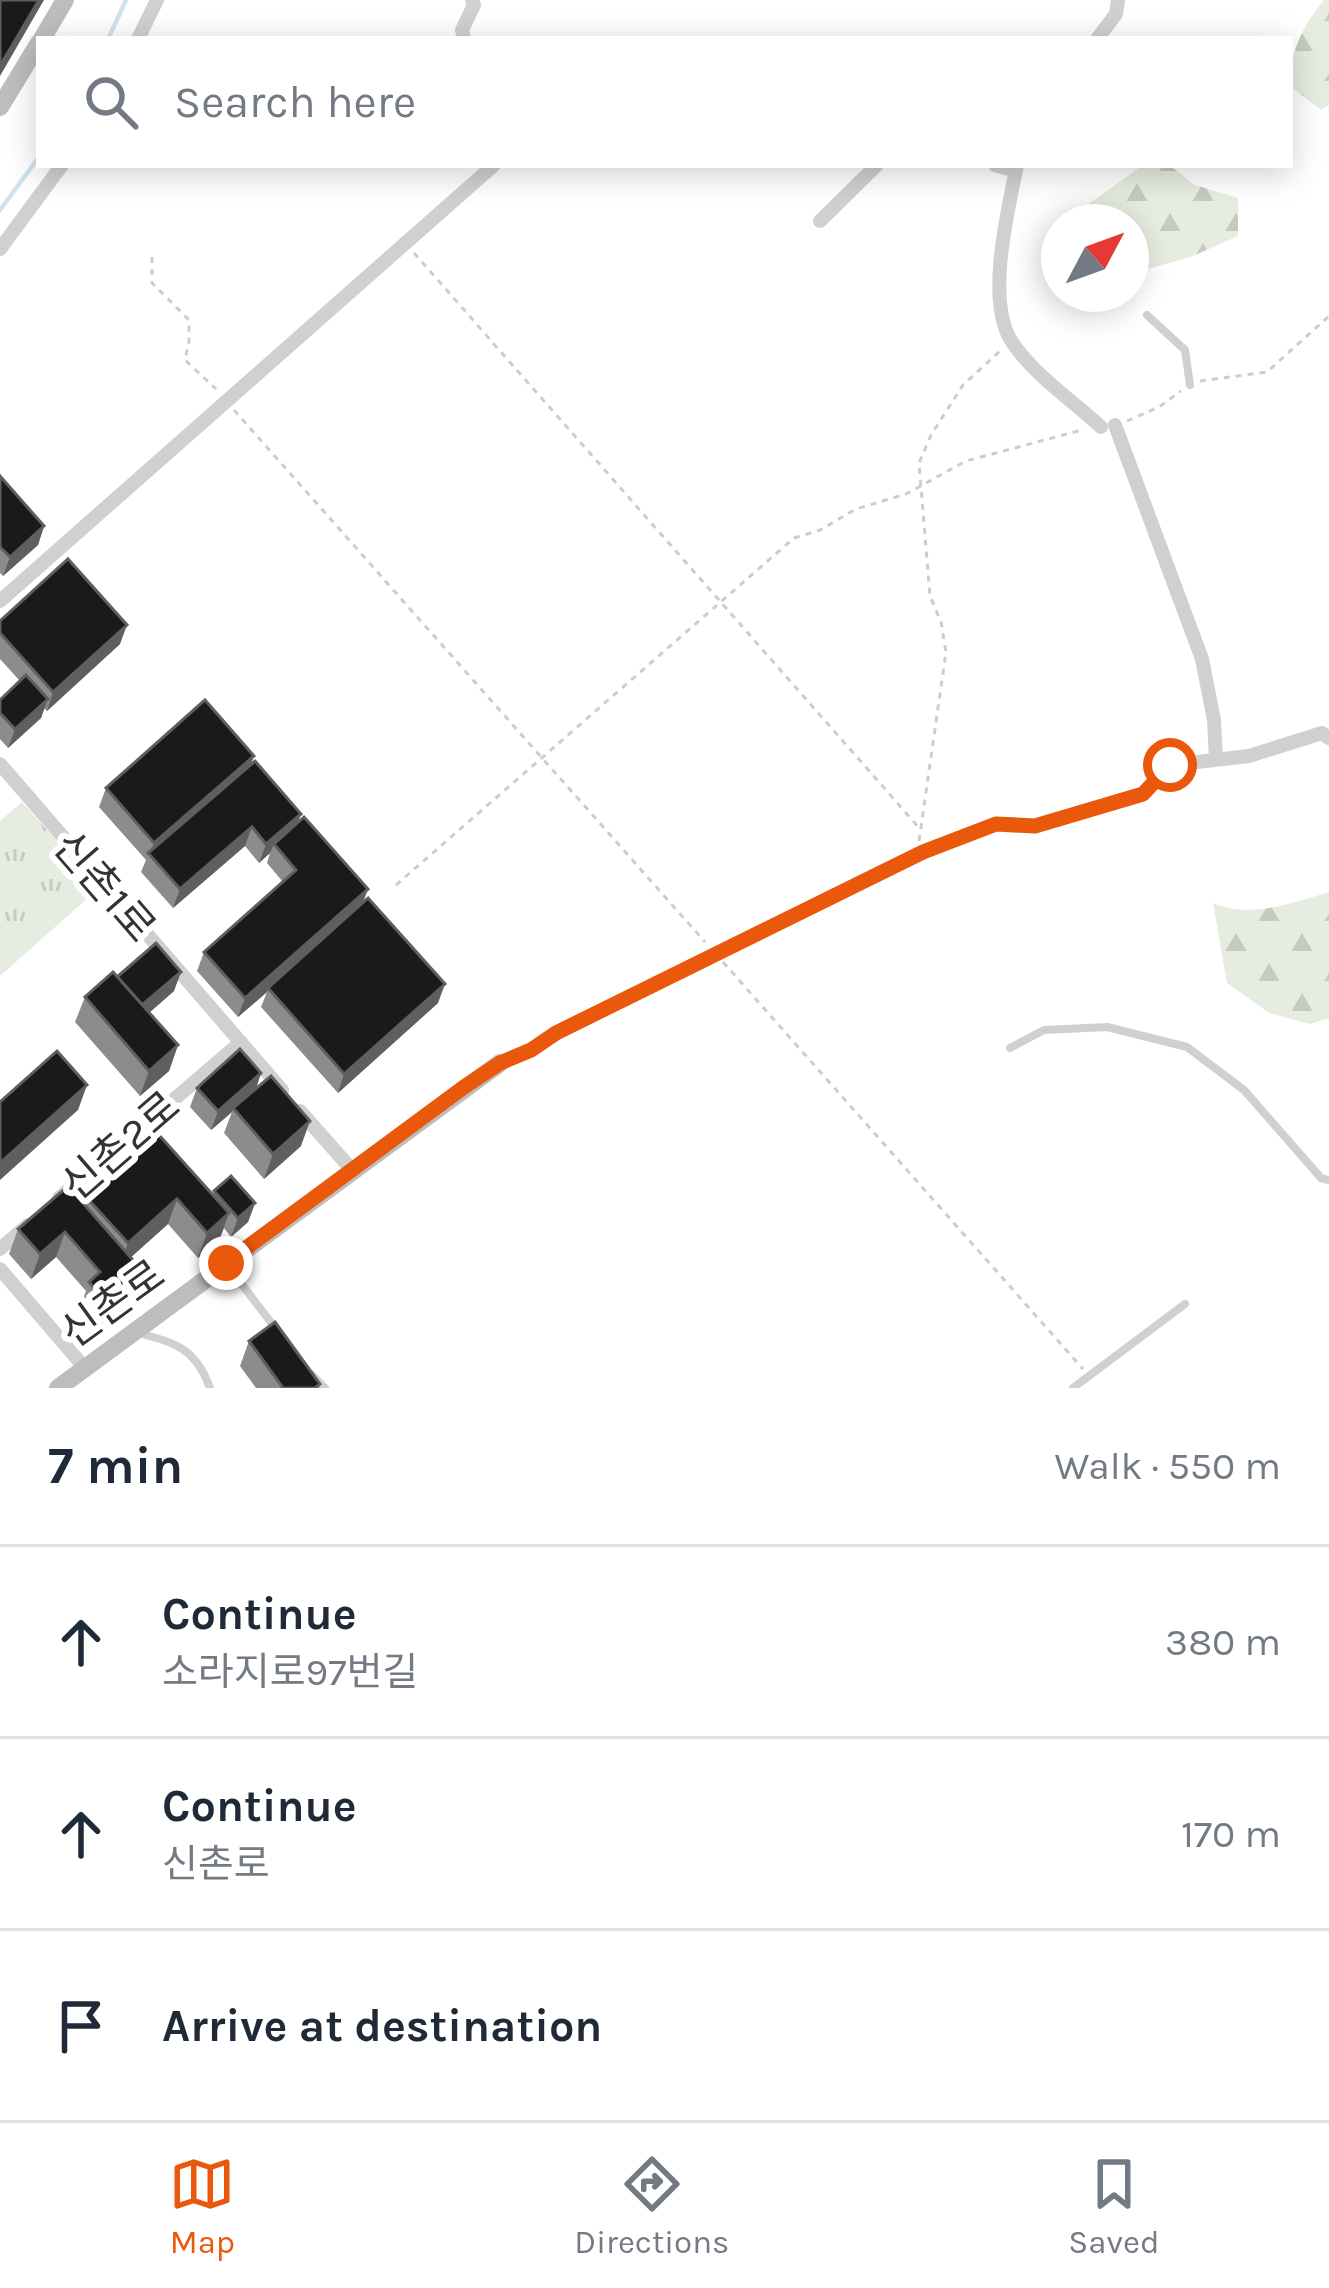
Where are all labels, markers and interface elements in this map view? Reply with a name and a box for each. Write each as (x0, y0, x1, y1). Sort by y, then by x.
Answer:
search box (36, 36, 1293, 168)
icon: search (78, 69, 144, 135)
text: Search here (174, 76, 416, 128)
north arrow (1041, 204, 1149, 312)
route start (1143, 738, 1197, 792)
street label: 신촌1로 (43, 821, 166, 952)
street label: 신촌2로 (51, 1081, 190, 1211)
route end (199, 1236, 253, 1290)
street label: 신촌로 (51, 1250, 174, 1358)
text: 7 min (48, 1436, 183, 1496)
text: Walk · 550 m (1055, 1443, 1281, 1489)
text: Continue (162, 1588, 357, 1640)
icon: ahead (48, 1609, 114, 1675)
text: 380 m (1165, 1619, 1281, 1665)
text: 소라지로97번길 (162, 1649, 418, 1695)
text: Continue (162, 1780, 357, 1832)
icon: ahead (48, 1801, 114, 1867)
text: 170 m (1181, 1811, 1281, 1857)
text: 신촌로 (162, 1841, 270, 1887)
icon: arrive (48, 1993, 114, 2059)
text: Arrive at destination (162, 2000, 602, 2052)
tab: Map (169, 2151, 235, 2261)
tab: Directions (574, 2151, 729, 2261)
tab: Saved (1068, 2151, 1160, 2261)

